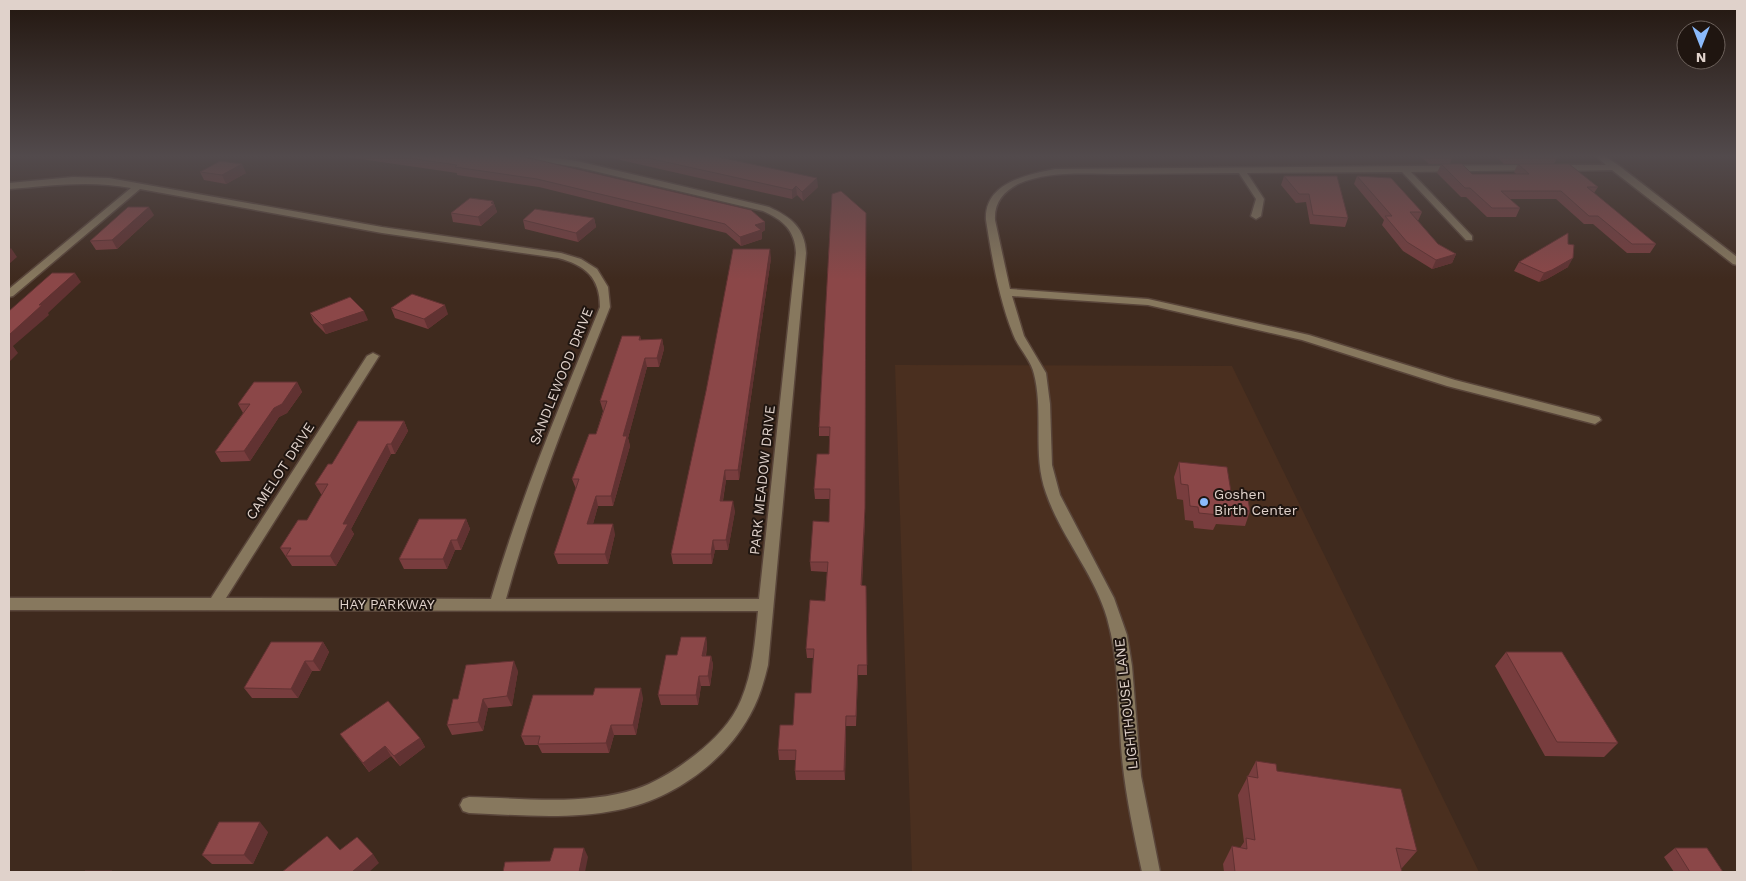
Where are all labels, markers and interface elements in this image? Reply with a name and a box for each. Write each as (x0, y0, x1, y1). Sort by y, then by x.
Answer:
north arrow (1676, 20, 1726, 70)
text: N (1696, 50, 1706, 66)
street label: SANDLEWOOD DRIVE (526, 305, 596, 447)
street label: PARK MEADOW DRIVE (746, 404, 778, 556)
street label: CAMELOT DRIVE (243, 419, 317, 522)
place label: Goshen Birth Center (1214, 486, 1298, 518)
marker: Goshen Birth Center (1198, 496, 1210, 508)
street label: HAY PARKWAY (339, 596, 435, 612)
street label: LIGHTHOUSE LANE (1111, 638, 1141, 770)

